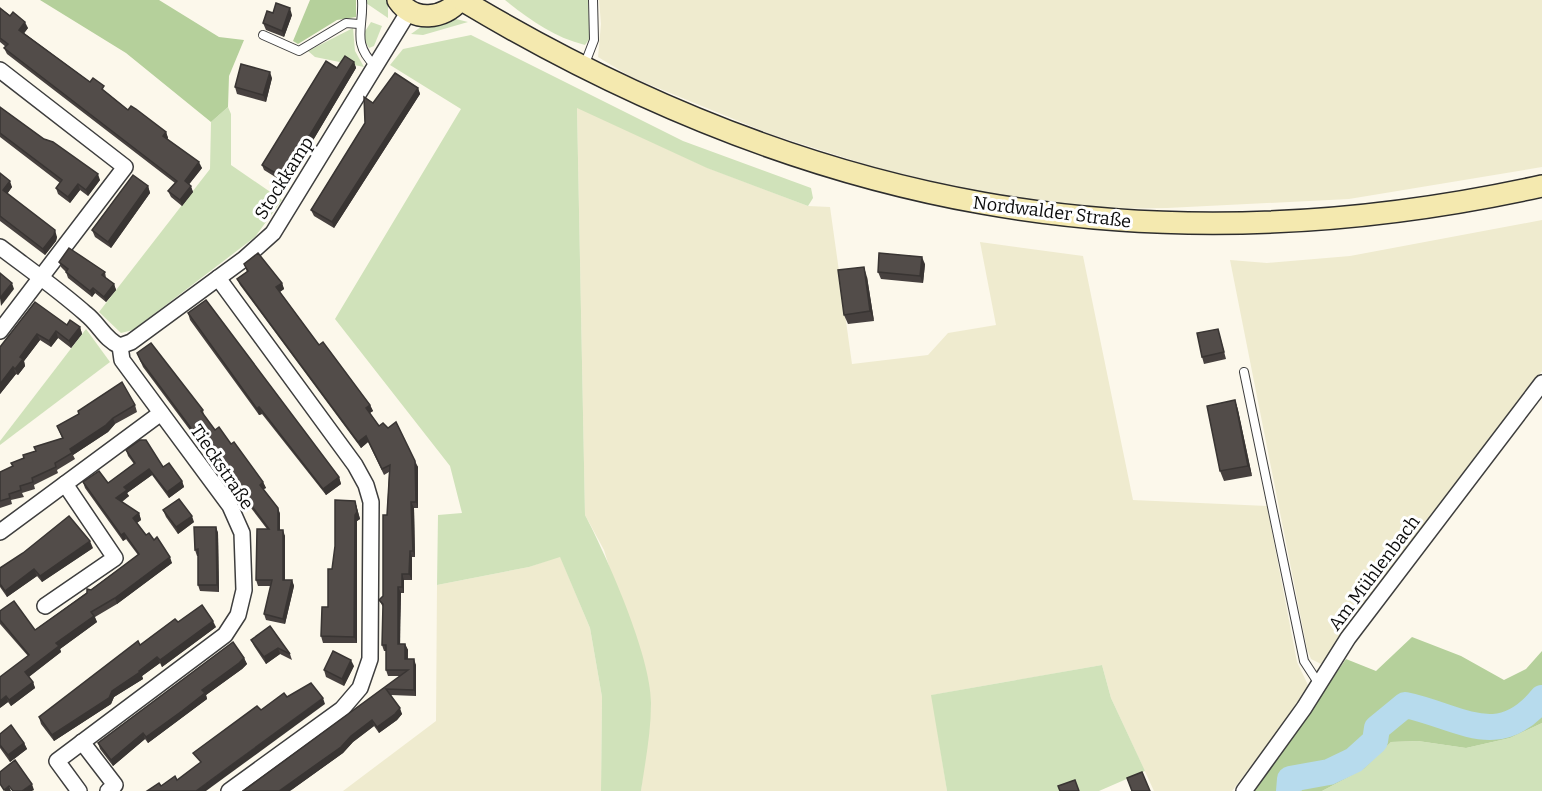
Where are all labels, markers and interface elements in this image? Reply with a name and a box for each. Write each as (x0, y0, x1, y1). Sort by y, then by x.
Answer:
street label: Stockkamp (250, 133, 318, 223)
street label: Nordwalder Straße (972, 191, 1132, 233)
street label: Tieckstraße (186, 420, 258, 514)
street label: Am Mühlenbach (1324, 511, 1424, 635)

